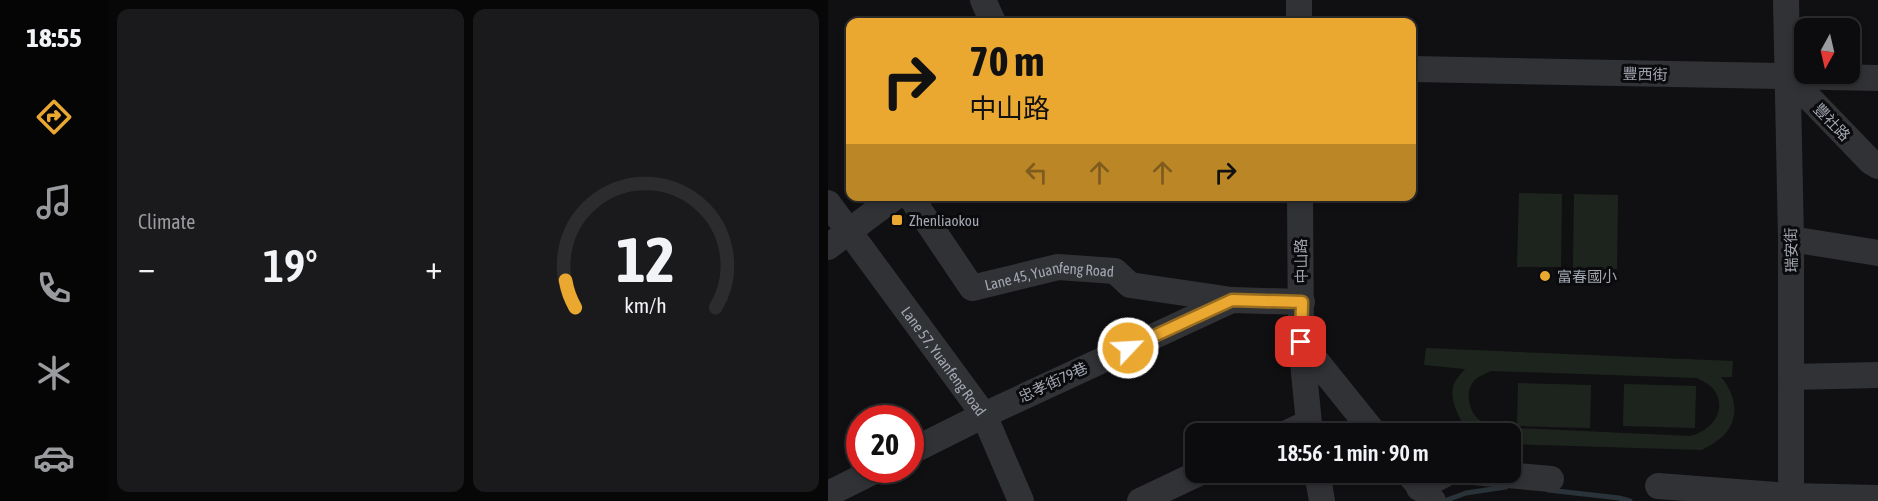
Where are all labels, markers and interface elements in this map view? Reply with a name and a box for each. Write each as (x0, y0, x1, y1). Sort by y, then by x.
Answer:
north arrow (1794, 18, 1860, 84)
map controls (1794, 18, 1860, 84)
text: 18:55 (26, 22, 82, 53)
text: 70 m (969, 37, 1044, 85)
icon: right (870, 42, 948, 120)
street label: 豐西街 (1622, 65, 1668, 83)
text: 中山路 (969, 93, 1050, 124)
icon: directions (33, 96, 75, 138)
street label: 豐社路 (1810, 100, 1854, 144)
icon: left (1020, 156, 1053, 189)
icon: ahead (1083, 156, 1116, 189)
icon: ahead (1146, 156, 1179, 189)
icon: right (1209, 156, 1242, 189)
icon: music (33, 181, 75, 223)
text: Climate (138, 210, 195, 233)
place label: Zhenliaokou (909, 212, 979, 229)
marker: Zhenliaokou (890, 213, 904, 227)
text: 12 (616, 224, 675, 295)
street label: 瑞安街 (1782, 227, 1800, 273)
street label: 中山路 (1292, 238, 1310, 284)
text: 19° (263, 240, 318, 292)
text: − (138, 248, 155, 286)
text: + (425, 248, 442, 286)
street label: Lane 45, Yuanfeng Road (983, 259, 1115, 293)
icon: phone (33, 267, 75, 309)
place label: 富春國小 (1557, 268, 1617, 285)
marker: 富春國小 (1538, 269, 1552, 283)
text: km/h (624, 293, 667, 318)
street label: Lane 57, Yuanfeng Road (898, 303, 990, 419)
position arrow (1096, 316, 1160, 380)
pin (1275, 316, 1326, 367)
icon: arrive (1284, 325, 1317, 358)
icon: climate (33, 352, 75, 394)
street label: 忠孝街79巷 (1016, 359, 1090, 405)
speed limit sign: 20 (846, 405, 924, 483)
icon: car (33, 437, 75, 479)
text: 18:56 · 1 min · 90 m (1277, 440, 1429, 466)

